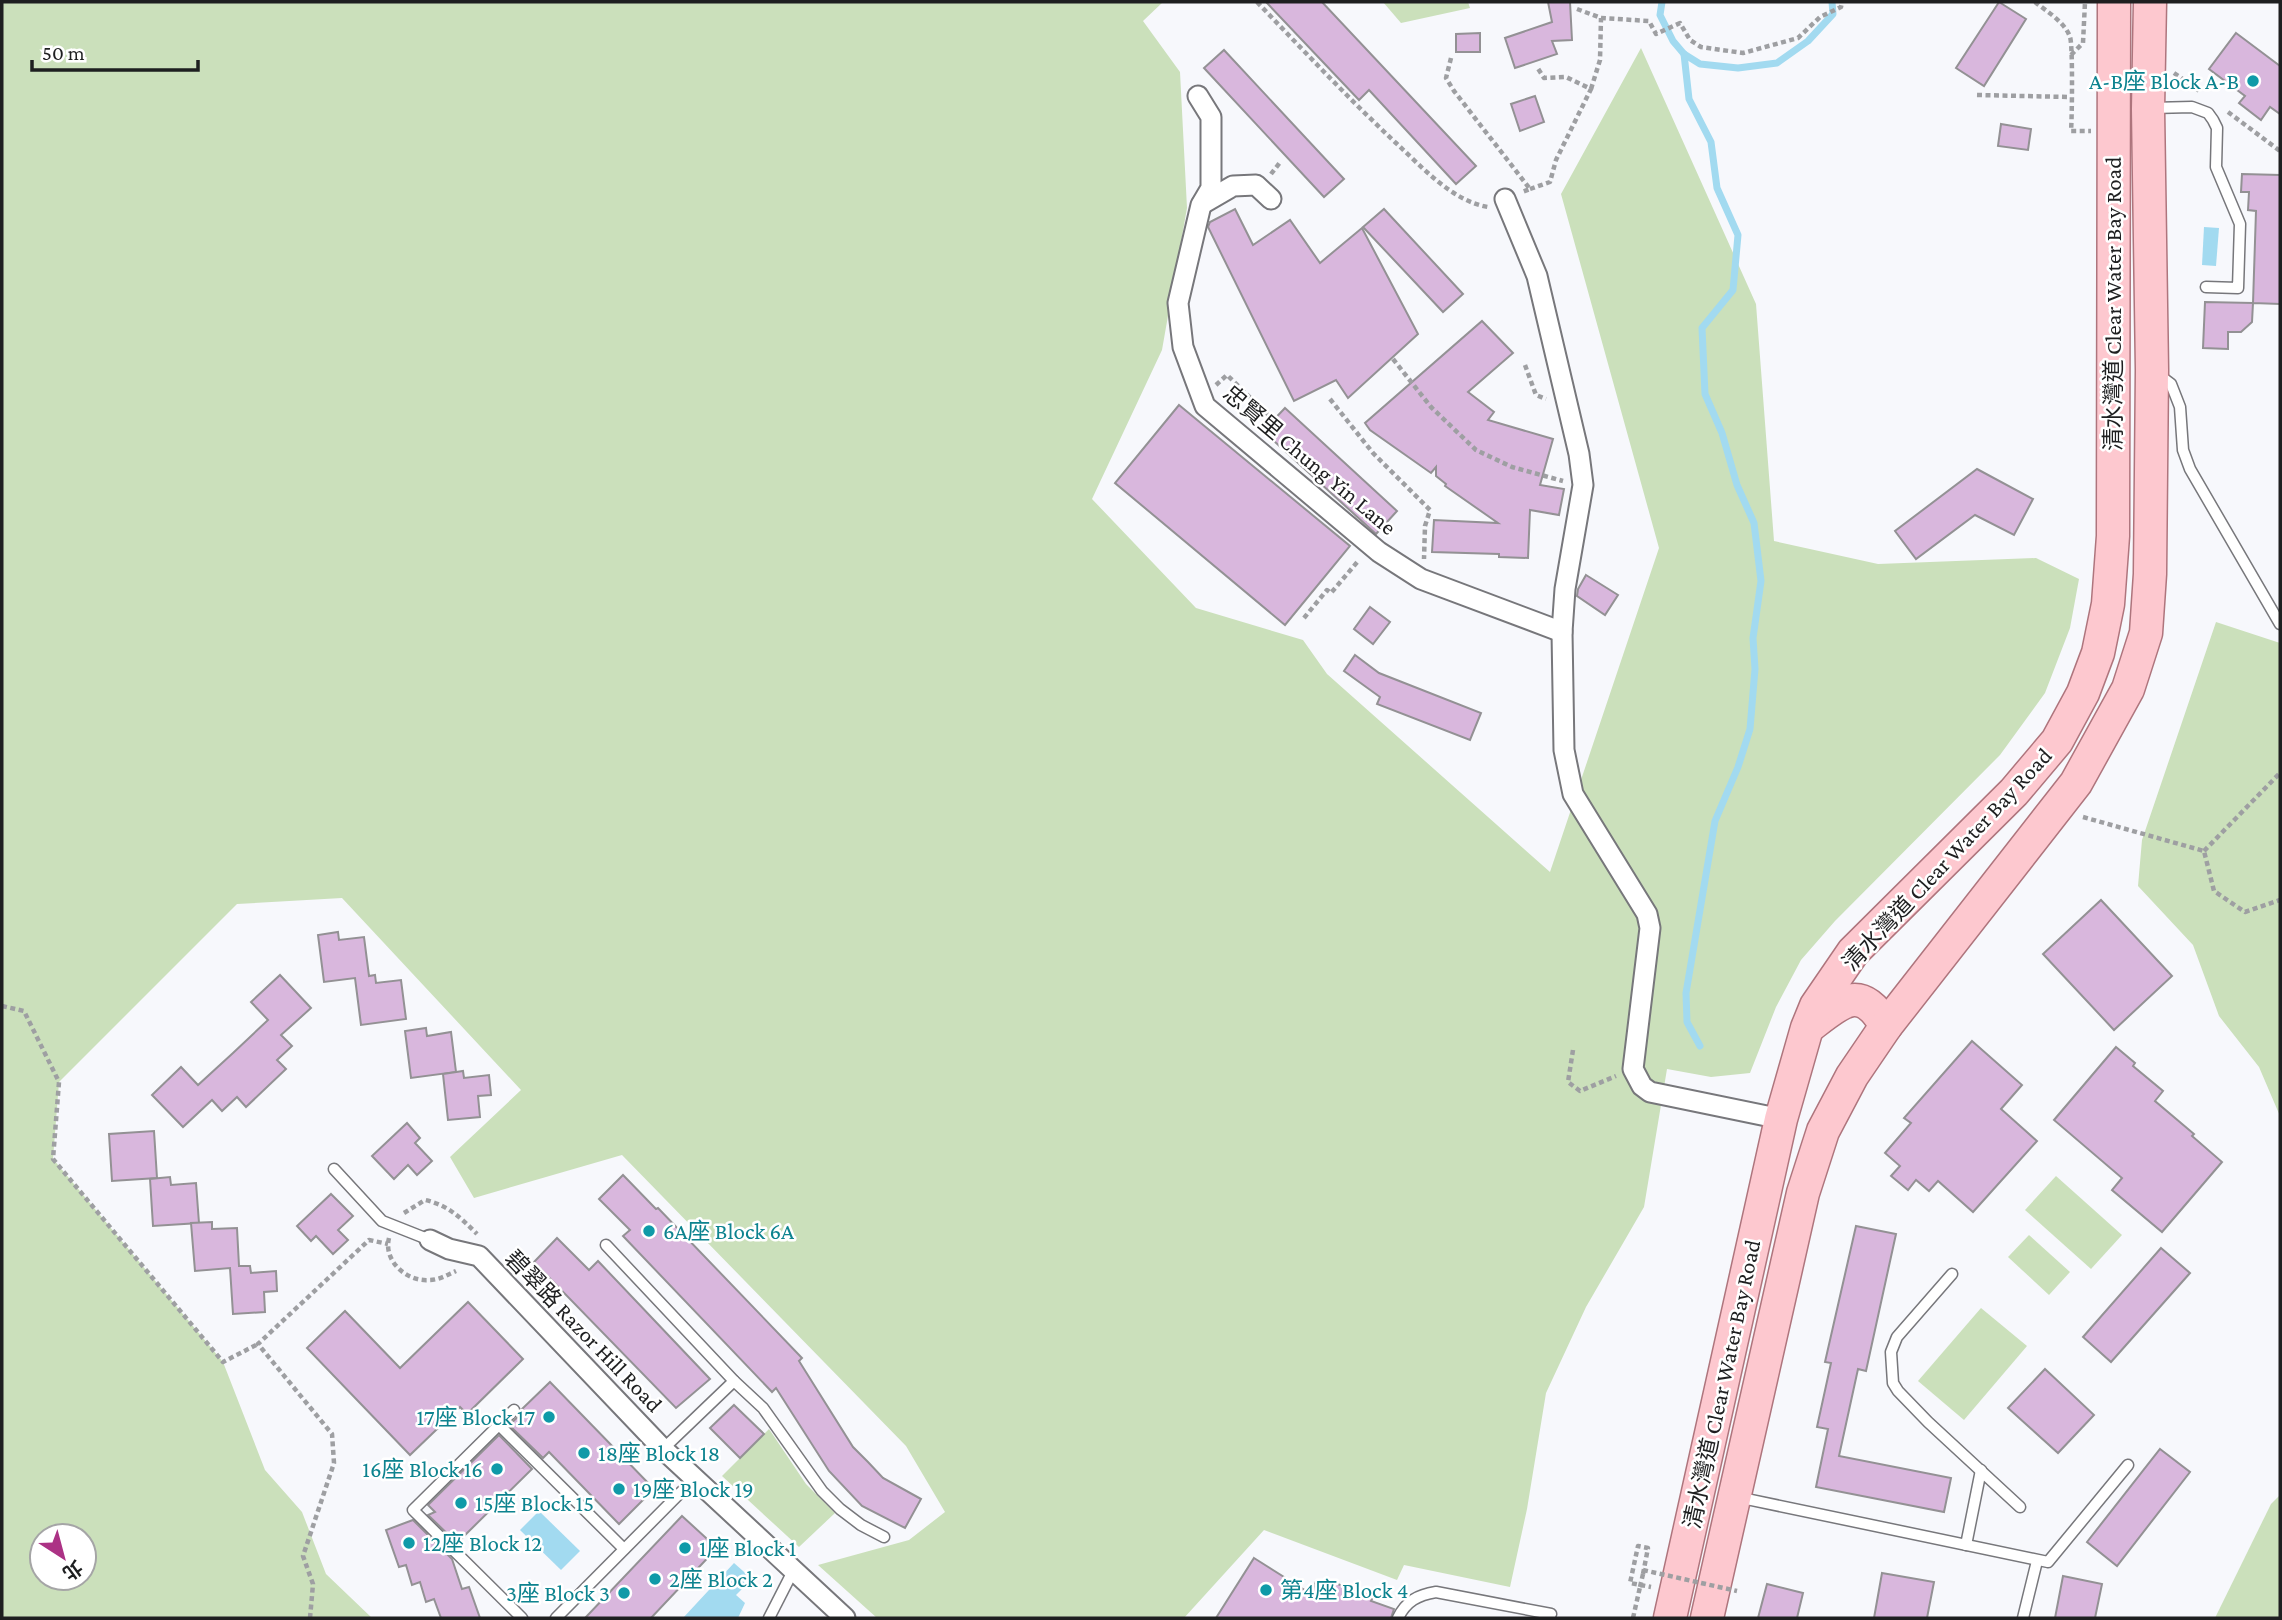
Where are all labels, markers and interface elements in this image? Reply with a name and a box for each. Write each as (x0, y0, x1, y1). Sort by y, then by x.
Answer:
scale bar (32, 28, 198, 72)
text: 50 m (42, 41, 85, 65)
place label: A-B座 Block A-B (2089, 68, 2239, 94)
marker: A-B座 Block A-B (2245, 73, 2261, 89)
street label: 清水灣道 Clear Water Bay Road (2100, 157, 2126, 451)
street label: 忠賢里 Chung Yin Lane (1218, 380, 1402, 540)
street label: 清水灣道 Clear Water Bay Road (1837, 742, 2057, 976)
place label: 6A座 Block 6A (663, 1218, 795, 1244)
marker: 6A座 Block 6A (641, 1223, 657, 1239)
street label: 清水灣道 Clear Water Bay Road (1679, 1237, 1765, 1531)
street label: 碧翠路 Razor Hill Road (500, 1245, 668, 1417)
place label: 17座 Block 17 (416, 1404, 535, 1430)
marker: 17座 Block 17 (541, 1409, 557, 1425)
place label: 18座 Block 18 (598, 1440, 720, 1466)
marker: 18座 Block 18 (576, 1445, 592, 1461)
place label: 16座 Block 16 (362, 1456, 483, 1482)
marker: 16座 Block 16 (489, 1461, 505, 1477)
place label: 19座 Block 19 (633, 1476, 754, 1502)
marker: 19座 Block 19 (611, 1481, 627, 1497)
place label: 15座 Block 15 (475, 1490, 594, 1516)
marker: 15座 Block 15 (453, 1495, 469, 1511)
north arrow (28, 1522, 98, 1592)
place label: 12座 Block 12 (423, 1530, 542, 1556)
marker: 12座 Block 12 (401, 1535, 417, 1551)
place label: 1座 Block 1 (699, 1535, 796, 1561)
marker: 1座 Block 1 (677, 1540, 693, 1556)
text: 北 (59, 1556, 87, 1584)
place label: 2座 Block 2 (669, 1566, 773, 1592)
marker: 2座 Block 2 (647, 1571, 663, 1587)
place label: 第4座 Block 4 (1280, 1577, 1409, 1603)
place label: 3座 Block 3 (506, 1580, 610, 1606)
marker: 第4座 Block 4 (1258, 1582, 1274, 1598)
marker: 3座 Block 3 (616, 1585, 632, 1601)

